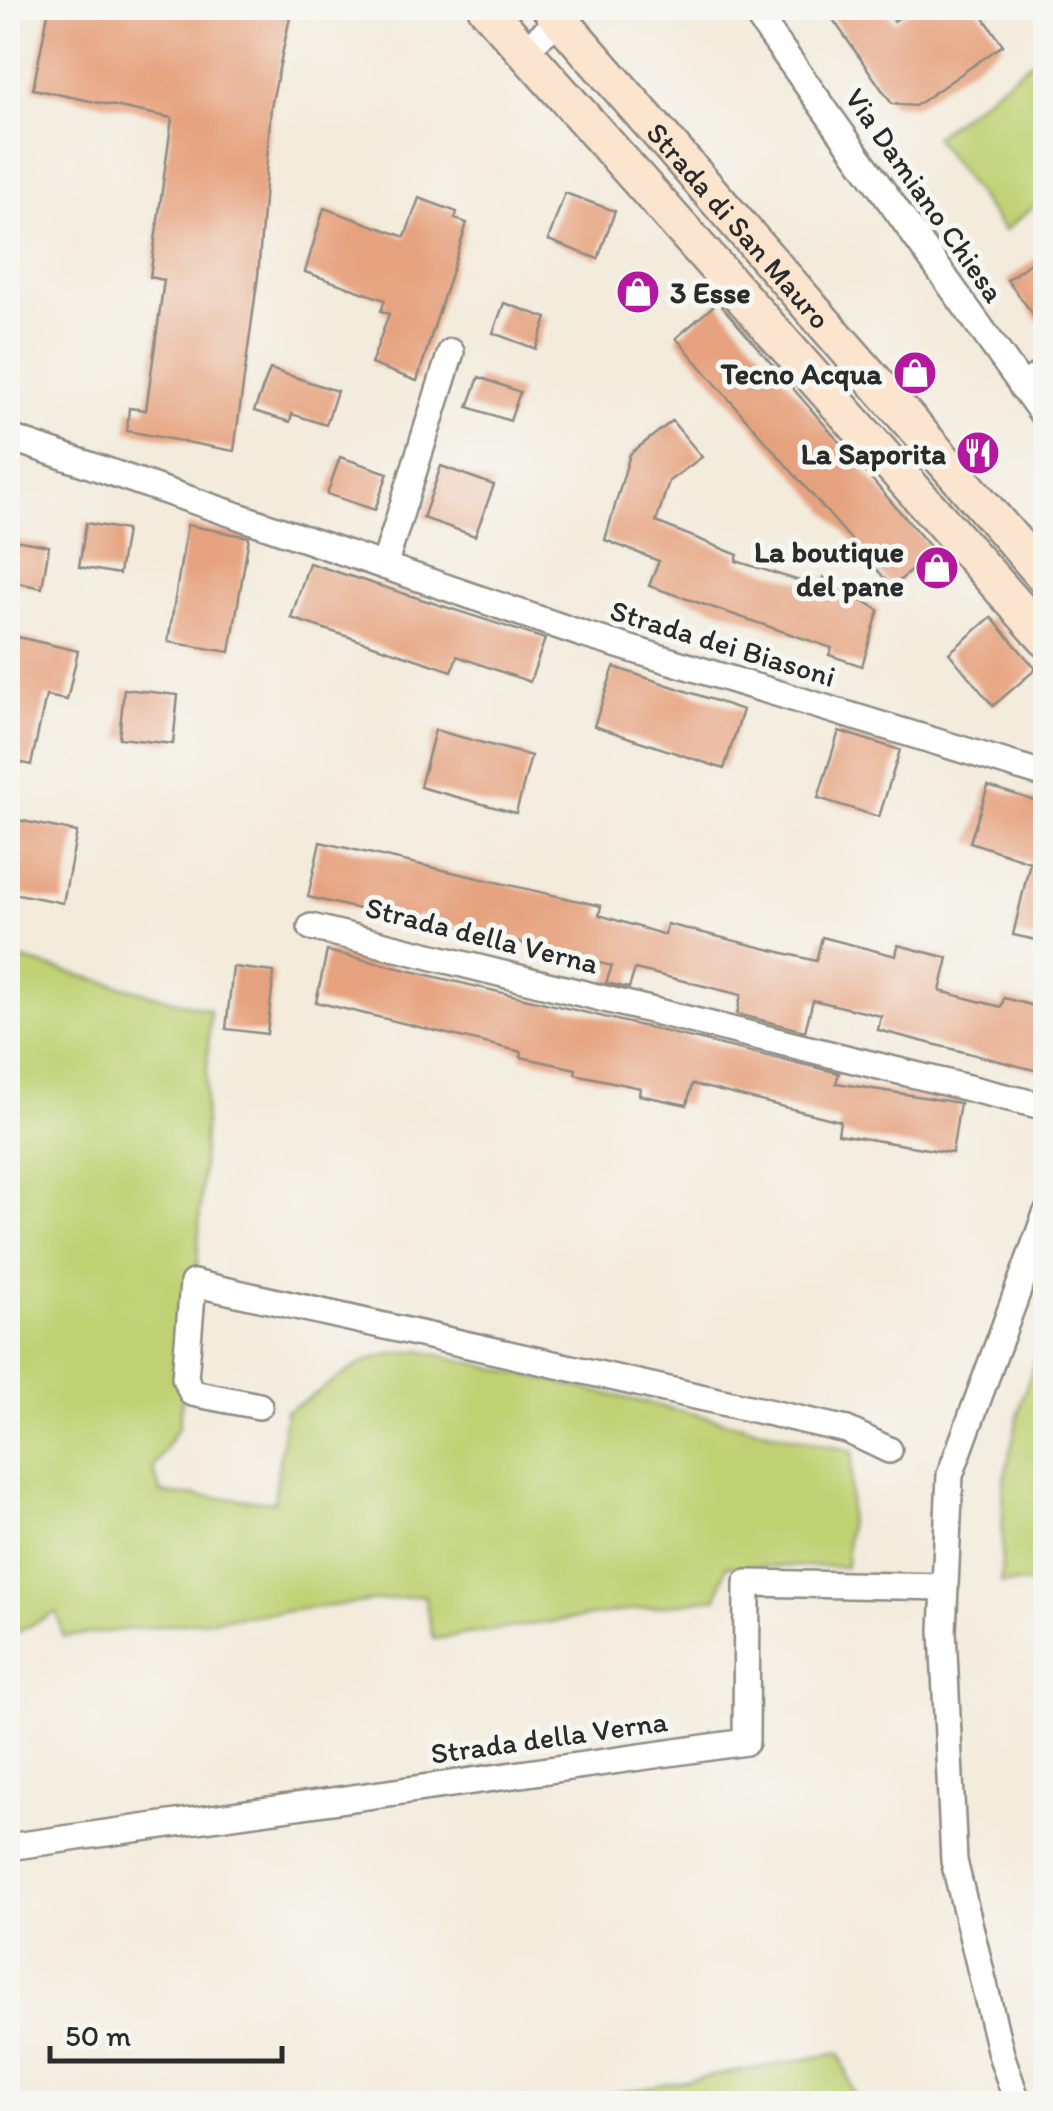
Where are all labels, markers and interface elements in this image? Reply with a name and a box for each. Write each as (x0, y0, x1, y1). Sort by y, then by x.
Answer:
street label: Via Damiano Chiesa (837, 81, 1013, 310)
street label: Strada di San Mauro (639, 114, 839, 336)
shop icon: 3 Esse (615, 269, 661, 315)
place label: 3 Esse (670, 274, 751, 311)
shop icon: Tecno Acqua (892, 350, 938, 396)
place label: Tecno Acqua (720, 355, 882, 392)
restaurant icon: La Saporita (955, 430, 1001, 476)
place label: La Saporita (801, 435, 946, 472)
place label: La boutique del pane (754, 533, 904, 604)
shop icon: La boutique del pane (914, 545, 960, 591)
street label: Strada dei Biasoni (606, 591, 840, 695)
street label: Strada della Verna (362, 888, 603, 982)
street label: Strada della Verna (428, 1702, 670, 1772)
scale bar (50, 2001, 282, 2063)
text: 50 m (65, 2017, 131, 2054)

